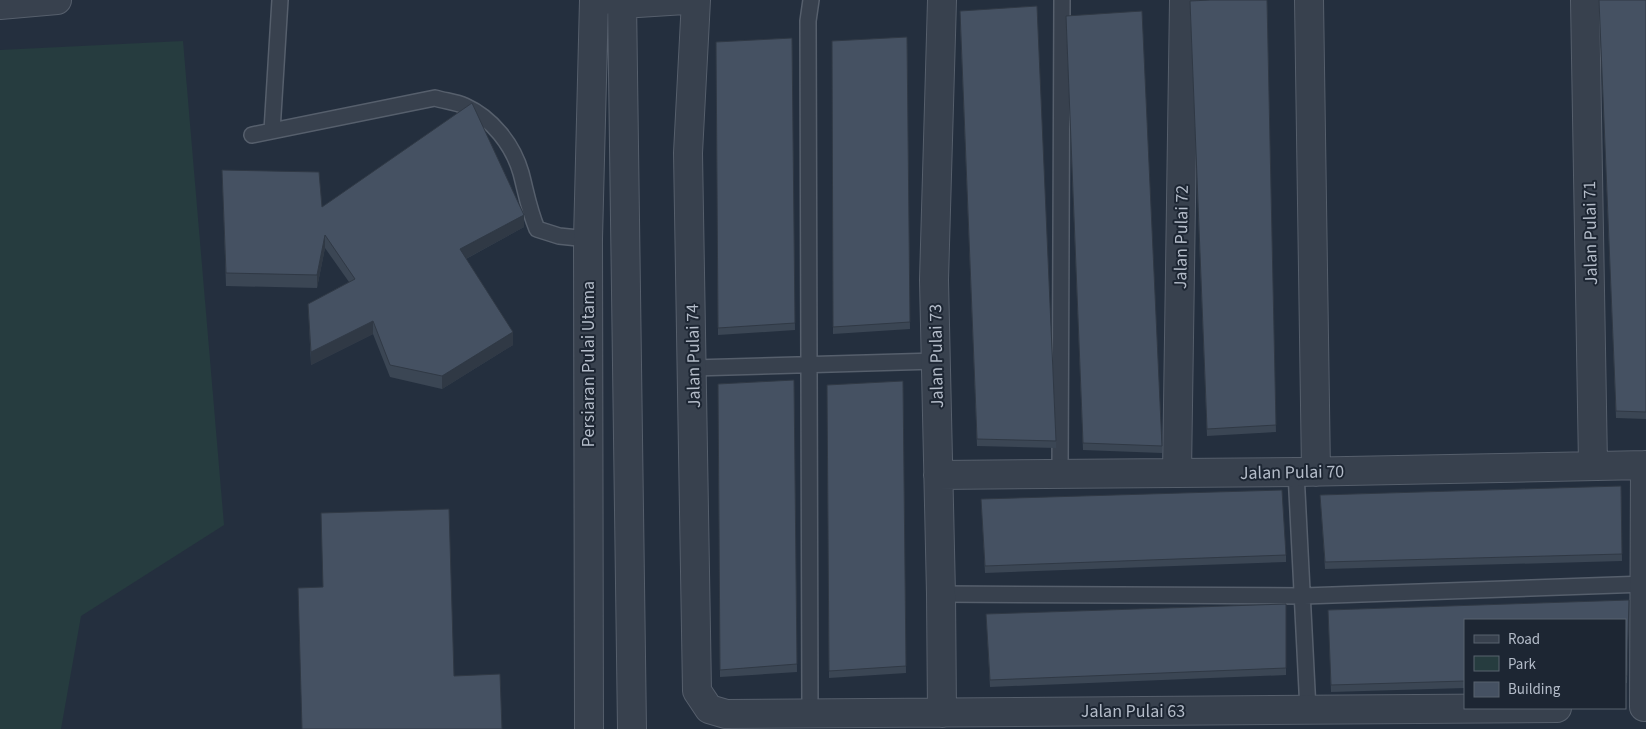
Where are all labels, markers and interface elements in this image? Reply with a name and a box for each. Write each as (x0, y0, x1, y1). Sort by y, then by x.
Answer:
street label: Jalan Pulai 71 (1577, 181, 1604, 285)
street label: Jalan Pulai 72 (1168, 185, 1195, 289)
street label: Persiaran Pulai Utama (576, 281, 601, 447)
street label: Jalan Pulai 74 (680, 304, 707, 408)
street label: Jalan Pulai 73 (923, 304, 950, 408)
street label: Jalan Pulai 70 (1240, 459, 1344, 486)
legend (1464, 619, 1626, 709)
text: Road (1508, 629, 1540, 650)
text: Park (1508, 654, 1537, 675)
text: Building (1508, 679, 1561, 700)
street label: Jalan Pulai 63 (1081, 699, 1185, 724)

